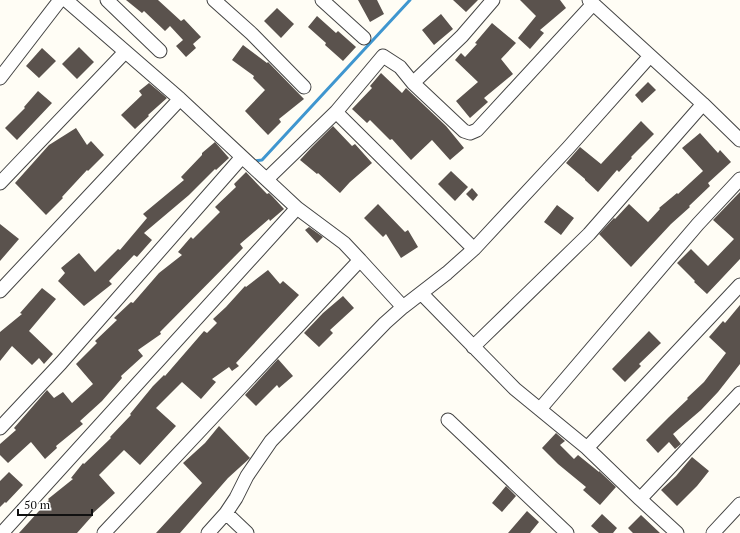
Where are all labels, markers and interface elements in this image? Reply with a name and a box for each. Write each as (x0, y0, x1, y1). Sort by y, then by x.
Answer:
scale bar (18, 491, 92, 517)
text: 50 m (24, 497, 51, 512)

